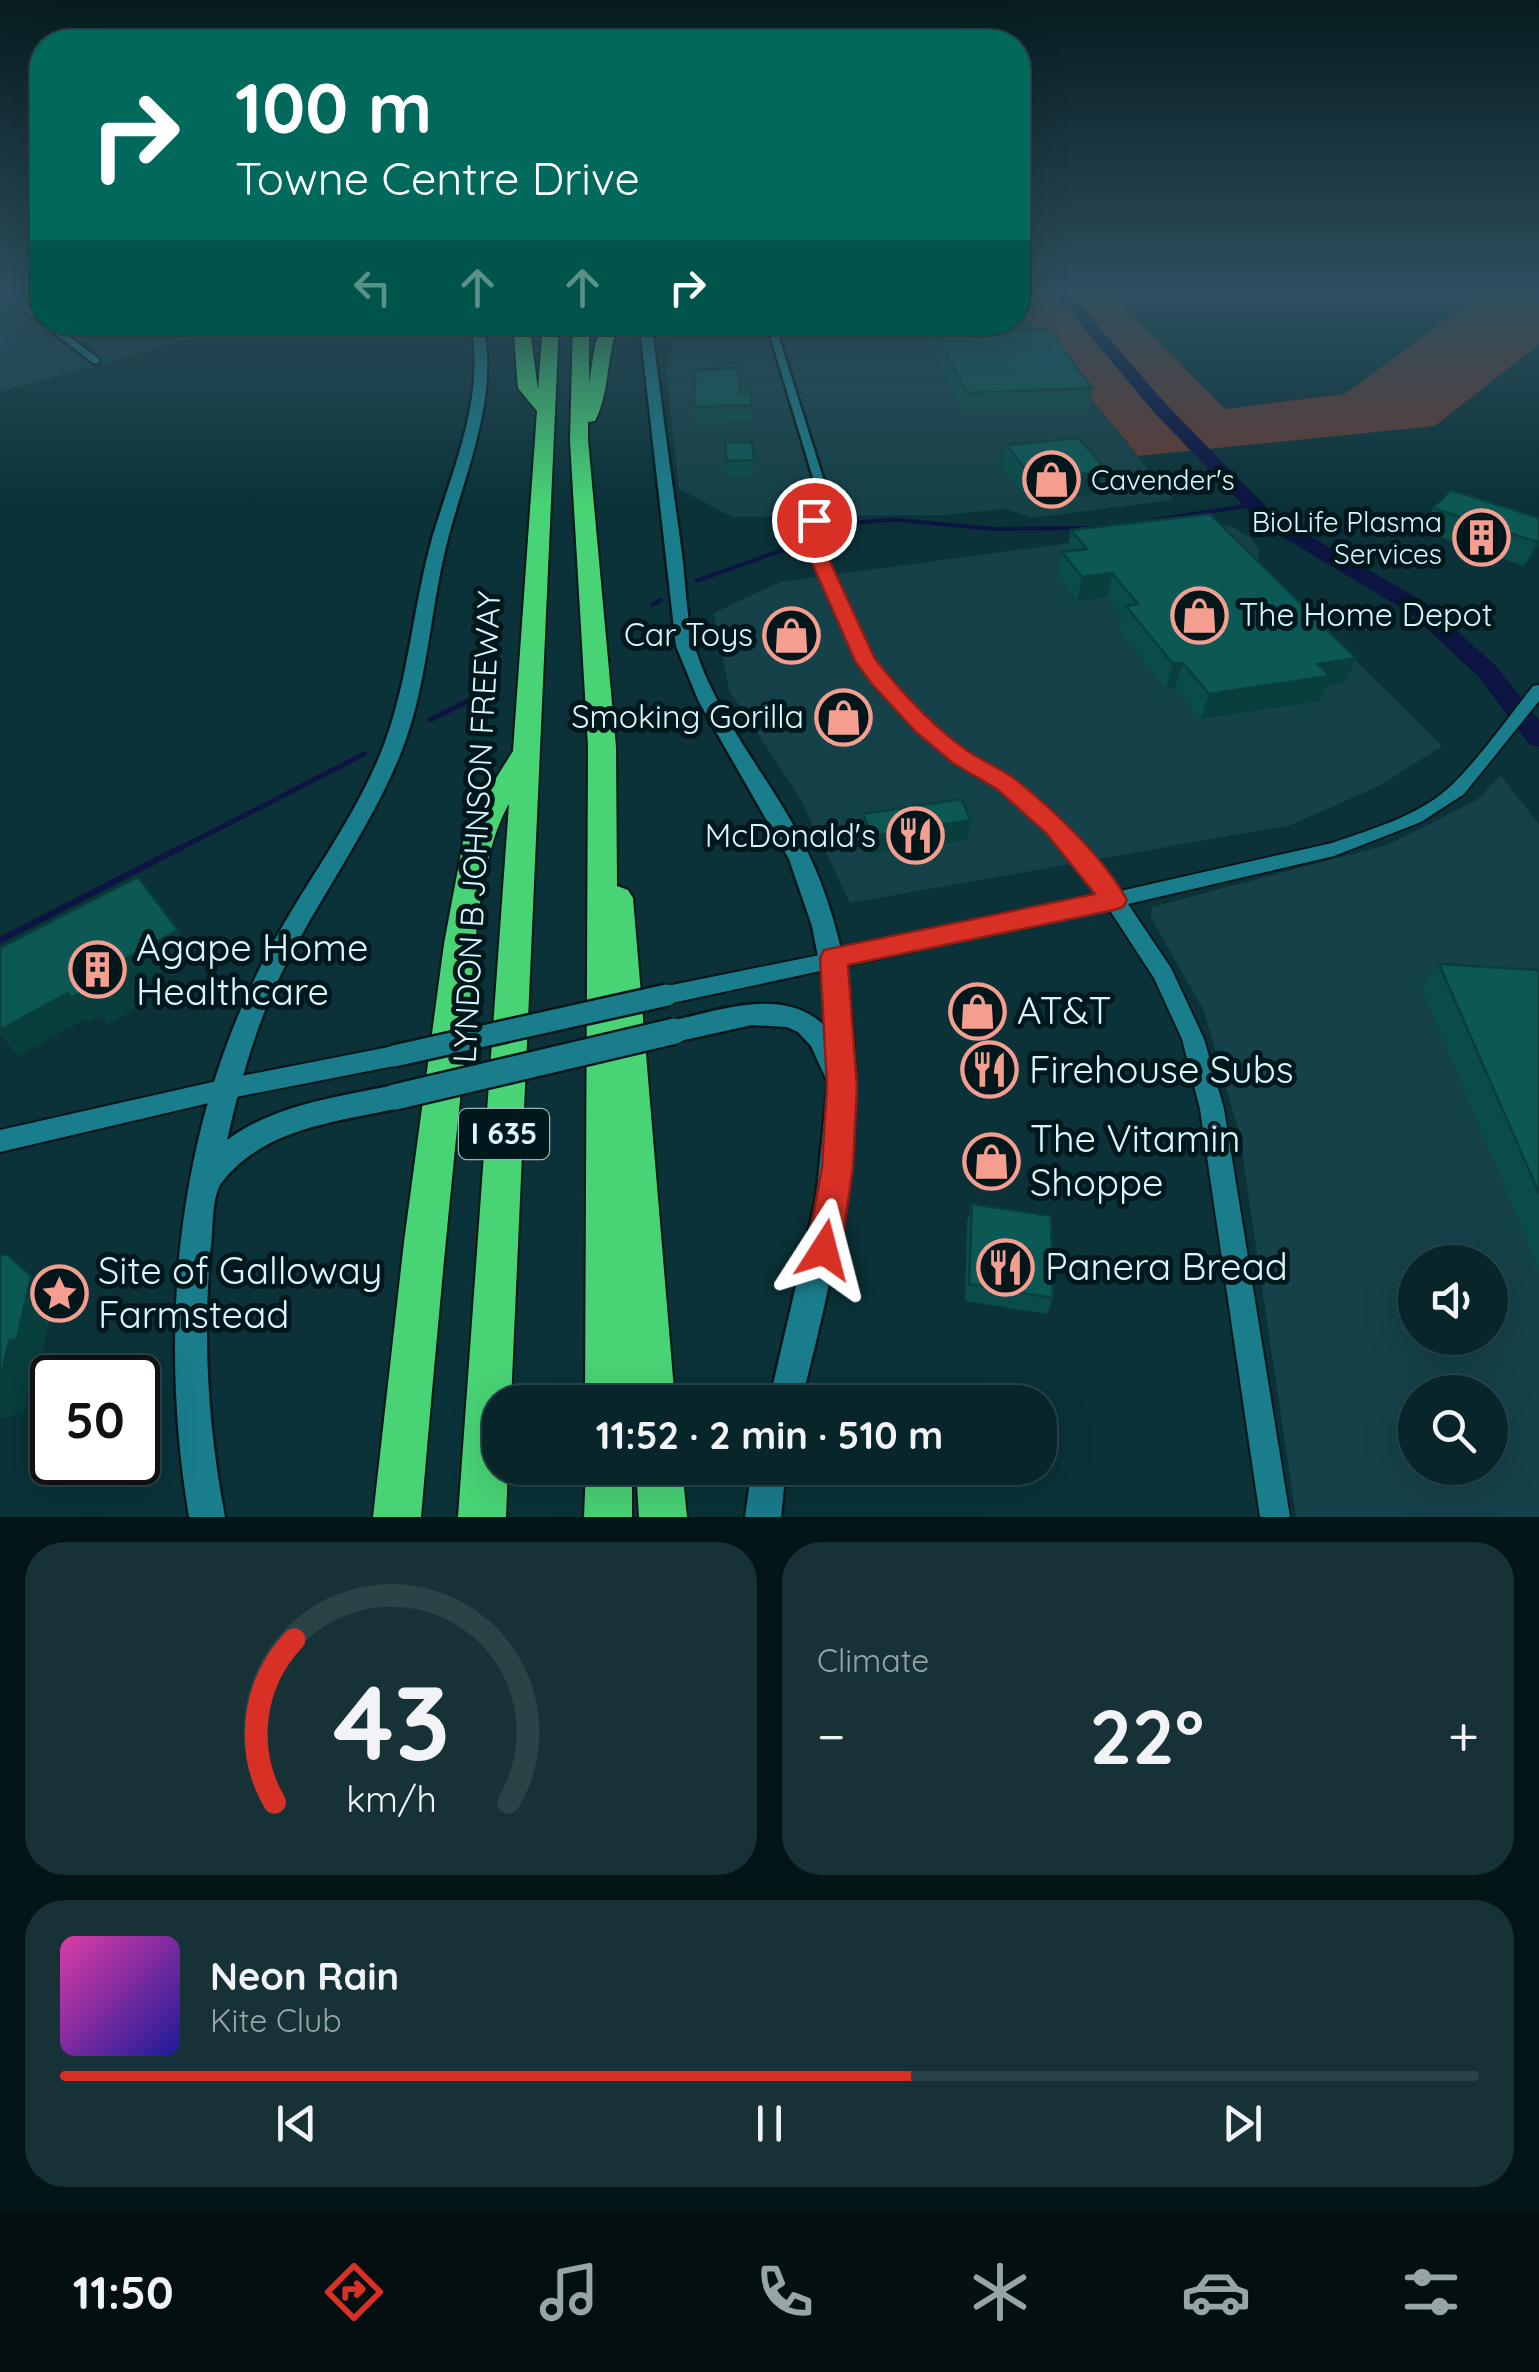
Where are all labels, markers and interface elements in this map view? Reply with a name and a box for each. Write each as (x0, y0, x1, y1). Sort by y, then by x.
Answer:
text: 100 m (235, 63, 432, 151)
icon: right (70, 70, 200, 200)
text: Towne Centre Drive (235, 150, 640, 206)
icon: left (345, 260, 400, 315)
icon: ahead (450, 260, 505, 315)
icon: ahead (555, 260, 610, 315)
icon: right (660, 260, 715, 315)
shop icon: Cavender's (1022, 450, 1082, 510)
place label: Cavender's (1091, 462, 1235, 497)
pin (772, 478, 857, 563)
icon: arrive (787, 493, 842, 548)
place label: BioLife Plasma Services (1252, 504, 1442, 571)
building icon: BioLife Plasma Services (1451, 508, 1511, 568)
shop icon: The Home Depot (1170, 585, 1230, 645)
street label: LYNDON B JOHNSON FREEWAY (444, 590, 508, 1064)
place label: The Home Depot (1239, 594, 1493, 634)
shop icon: Car Toys (762, 605, 822, 665)
place label: Car Toys (624, 614, 753, 654)
shop icon: Smoking Gorilla (813, 687, 873, 747)
place label: Smoking Gorilla (571, 696, 804, 736)
restaurant icon: McDonald's (885, 806, 945, 866)
place label: McDonald's (705, 815, 876, 855)
place label: Agape Home Healthcare (136, 923, 368, 1015)
building icon: Agape Home Healthcare (67, 940, 127, 1000)
shop icon: AT&T (948, 981, 1008, 1041)
place label: AT&T (1017, 986, 1111, 1034)
restaurant icon: Firehouse Subs (960, 1040, 1020, 1100)
place label: Firehouse Subs (1029, 1045, 1294, 1093)
road number: I 635 (459, 1109, 549, 1159)
place label: The Vitamin Shoppe (1030, 1114, 1240, 1206)
shop icon: The Vitamin Shoppe (961, 1131, 1021, 1191)
position arrow (772, 1198, 876, 1302)
restaurant icon: Panera Bread (976, 1237, 1036, 1297)
place label: Panera Bread (1045, 1242, 1288, 1290)
map controls (1398, 1245, 1508, 1485)
button: sound (1398, 1245, 1508, 1355)
place label: Site of Galloway Farmstead (98, 1246, 382, 1338)
place icon: Site of Galloway Farmstead (29, 1263, 89, 1323)
speed limit sign: 50 (30, 1355, 160, 1485)
button: search (1398, 1375, 1508, 1485)
text: 11:52 · 2 min · 510 m (596, 1411, 943, 1459)
text: Climate (817, 1640, 929, 1680)
text: 43 (332, 1656, 450, 1786)
text: 22° (1089, 1689, 1204, 1783)
text: − (817, 1701, 846, 1770)
text: + (1448, 1701, 1479, 1770)
text: km/h (346, 1776, 436, 1821)
text: Neon Rain (210, 1952, 399, 2000)
text: Kite Club (210, 2000, 342, 2040)
icon: previous (269, 2096, 324, 2151)
icon: pause (742, 2096, 797, 2151)
icon: next (1215, 2096, 1270, 2151)
icon: directions (319, 2257, 389, 2327)
icon: music (534, 2257, 604, 2327)
icon: phone (750, 2257, 820, 2327)
icon: climate (965, 2257, 1035, 2327)
icon: car (1181, 2257, 1251, 2327)
icon: filters (1396, 2257, 1466, 2327)
text: 11:50 (73, 2264, 174, 2320)

